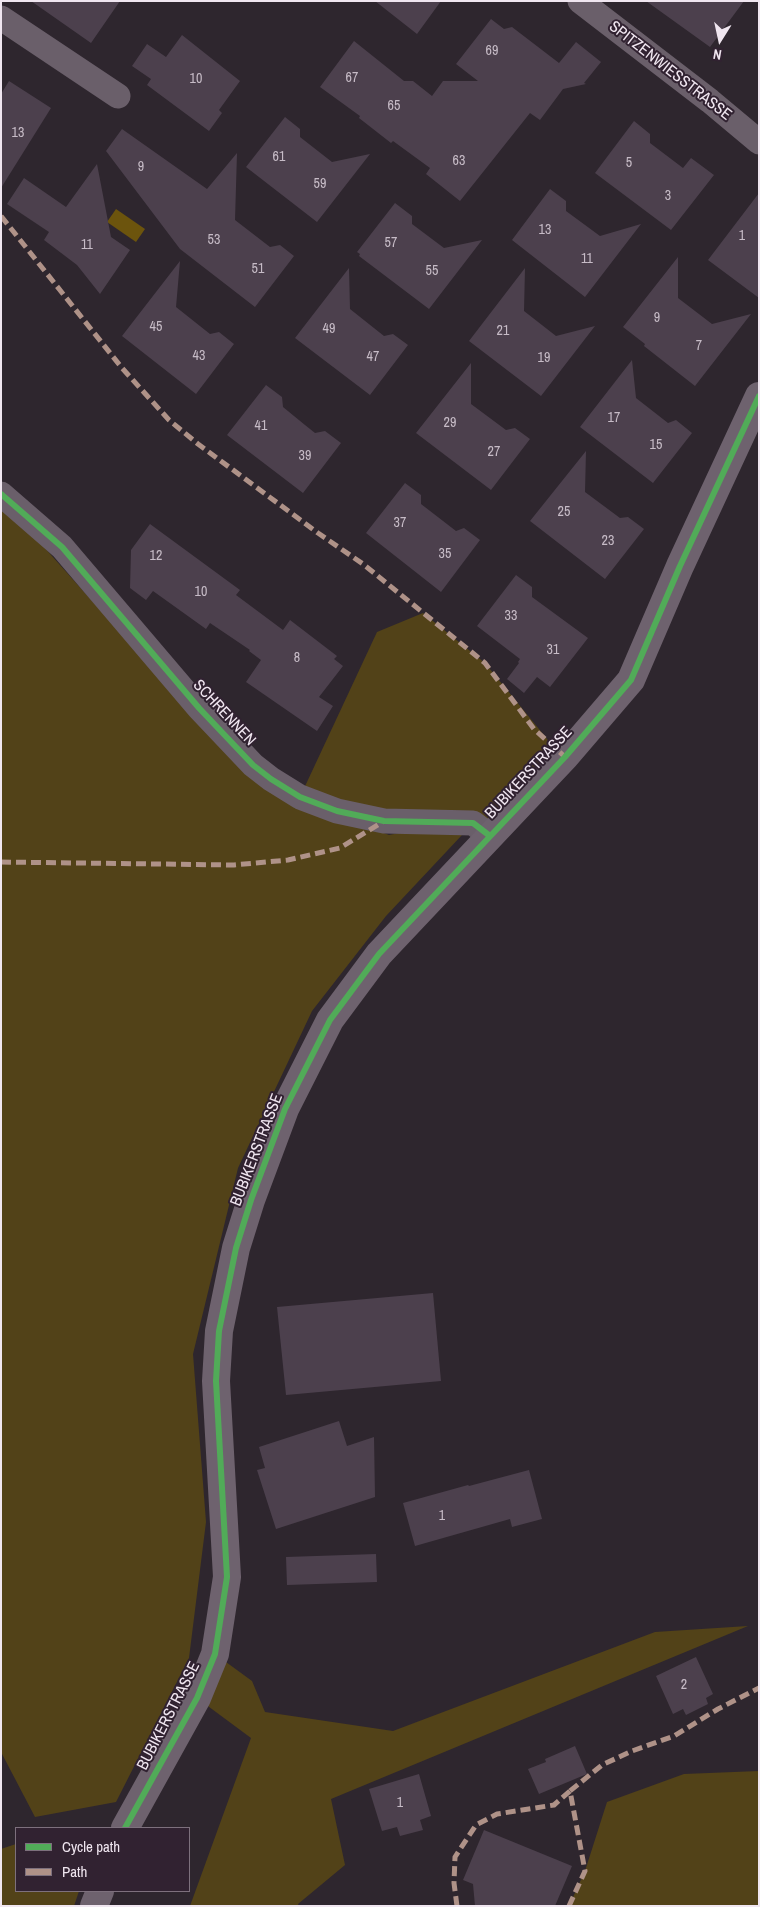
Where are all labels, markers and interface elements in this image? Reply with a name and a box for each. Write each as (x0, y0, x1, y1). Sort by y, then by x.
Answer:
north arrow (695, 15, 745, 65)
street label: SPITZENWIESSTRASSE (605, 17, 735, 125)
house number: 69 (486, 43, 498, 59)
house number: 67 (346, 70, 358, 86)
house number: 10 (190, 71, 202, 87)
house number: 65 (388, 98, 400, 114)
house number: 13 (12, 125, 24, 141)
house number: 61 (273, 149, 285, 165)
house number: 63 (453, 153, 465, 169)
house number: 5 (626, 155, 632, 171)
house number: 9 (138, 159, 144, 175)
house number: 59 (314, 176, 326, 192)
house number: 3 (665, 188, 671, 204)
house number: 13 (539, 222, 551, 238)
house number: 1 (739, 228, 745, 244)
house number: 53 (208, 232, 220, 248)
house number: 57 (385, 235, 397, 251)
house number: 11 (81, 237, 93, 253)
house number: 11 (581, 251, 593, 267)
house number: 51 (252, 261, 264, 277)
house number: 55 (426, 263, 438, 279)
house number: 9 (654, 310, 660, 326)
house number: 45 (150, 319, 162, 335)
house number: 49 (323, 321, 335, 337)
house number: 21 (497, 323, 509, 339)
house number: 7 (696, 338, 702, 354)
house number: 43 (193, 348, 205, 364)
house number: 47 (367, 349, 379, 365)
house number: 19 (538, 350, 550, 366)
house number: 17 (608, 410, 620, 426)
house number: 29 (444, 415, 456, 431)
house number: 41 (255, 418, 267, 434)
house number: 15 (650, 437, 662, 453)
house number: 27 (488, 444, 500, 460)
house number: 39 (299, 448, 311, 464)
house number: 25 (558, 504, 570, 520)
house number: 37 (394, 515, 406, 531)
house number: 23 (602, 533, 614, 549)
house number: 35 (439, 546, 451, 562)
house number: 12 (150, 548, 162, 564)
house number: 10 (195, 584, 207, 600)
house number: 33 (505, 608, 517, 624)
house number: 31 (547, 642, 559, 658)
house number: 8 (294, 650, 300, 666)
street label: SCHRENNEN (189, 676, 259, 750)
street label: BUBIKERSTRASSE (481, 723, 577, 823)
street label: BUBIKERSTRASSE (227, 1091, 287, 1209)
house number: 1 (439, 1508, 445, 1524)
street label: BUBIKERSTRASSE (133, 1659, 205, 1773)
house number: 2 (681, 1677, 687, 1693)
house number: 1 (397, 1795, 403, 1811)
legend (15, 1827, 190, 1892)
text: Cycle path (62, 1836, 120, 1857)
text: Path (62, 1861, 87, 1882)

